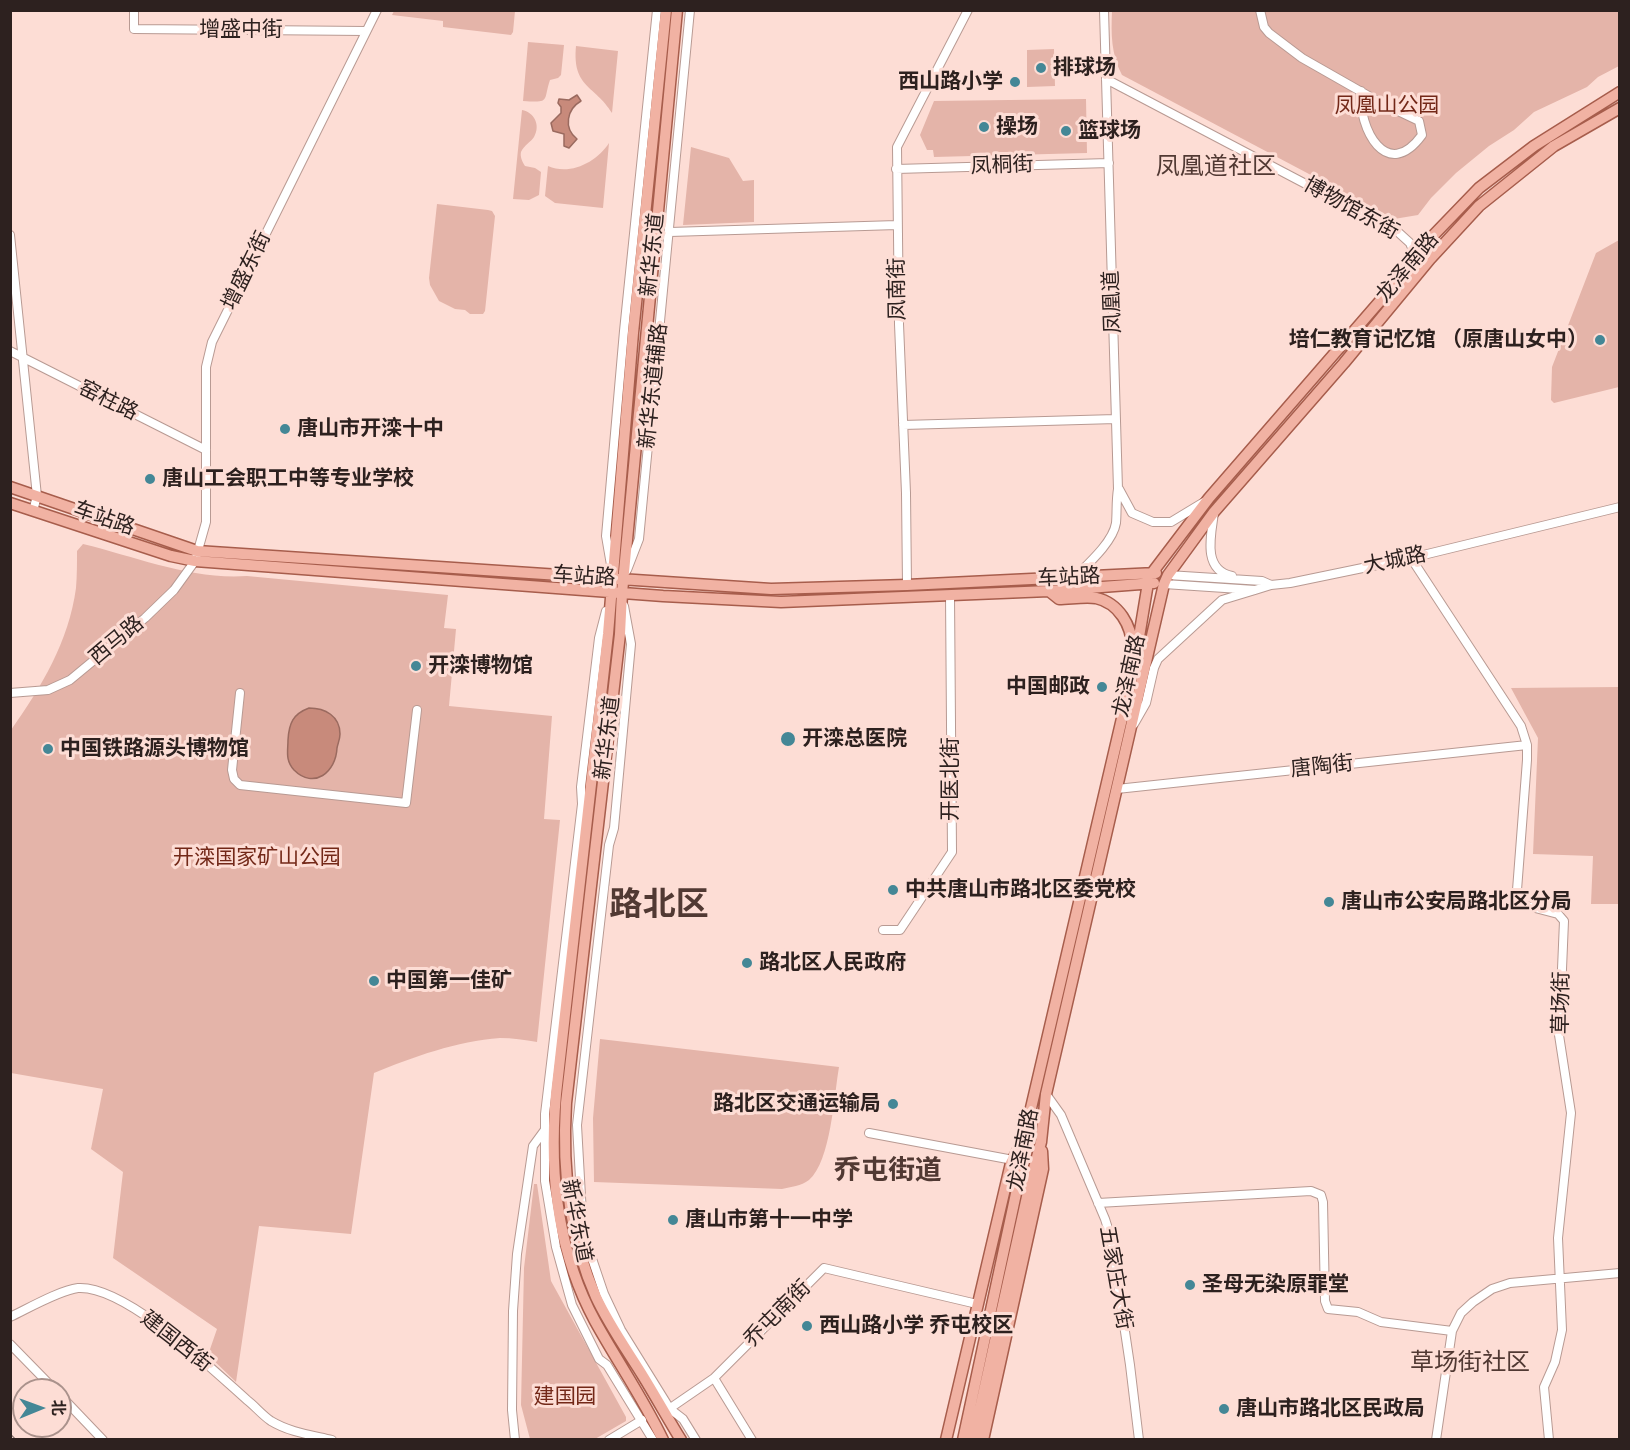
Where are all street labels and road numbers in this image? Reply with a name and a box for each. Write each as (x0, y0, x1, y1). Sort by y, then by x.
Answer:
street label: 增盛中街 (199, 17, 283, 43)
street label: 凤桐街 (970, 152, 1034, 180)
street label: 博物馆东街 (1299, 173, 1403, 245)
street label: 新华东道 (636, 212, 670, 298)
street label: 增盛东街 (217, 228, 277, 314)
street label: 龙泽南路 (1371, 228, 1445, 308)
street label: 凤南街 (885, 257, 911, 321)
street label: 凤凰道 (1099, 270, 1127, 334)
street label: 新华东道辅路 (635, 322, 673, 450)
street label: 窑柱路 (74, 376, 142, 426)
street label: 车站路 (70, 497, 138, 541)
street label: 大城路 (1362, 542, 1428, 580)
street label: 车站路 (552, 563, 616, 591)
street label: 车站路 (1037, 564, 1101, 592)
street label: 西马路 (85, 611, 149, 671)
street label: 龙泽南路 (1109, 632, 1151, 720)
street label: 新华东道 (590, 695, 626, 781)
street label: 开医北街 (938, 737, 964, 821)
street label: 唐陶街 (1289, 751, 1355, 783)
street label: 草场街 (1549, 971, 1575, 1035)
street label: 龙泽南路 (1004, 1106, 1044, 1194)
street label: 新华东道 (556, 1177, 596, 1265)
street label: 五家庄大街 (1093, 1224, 1137, 1332)
street label: 乔屯南街 (739, 1275, 817, 1353)
street label: 建国西街 (135, 1306, 217, 1378)

